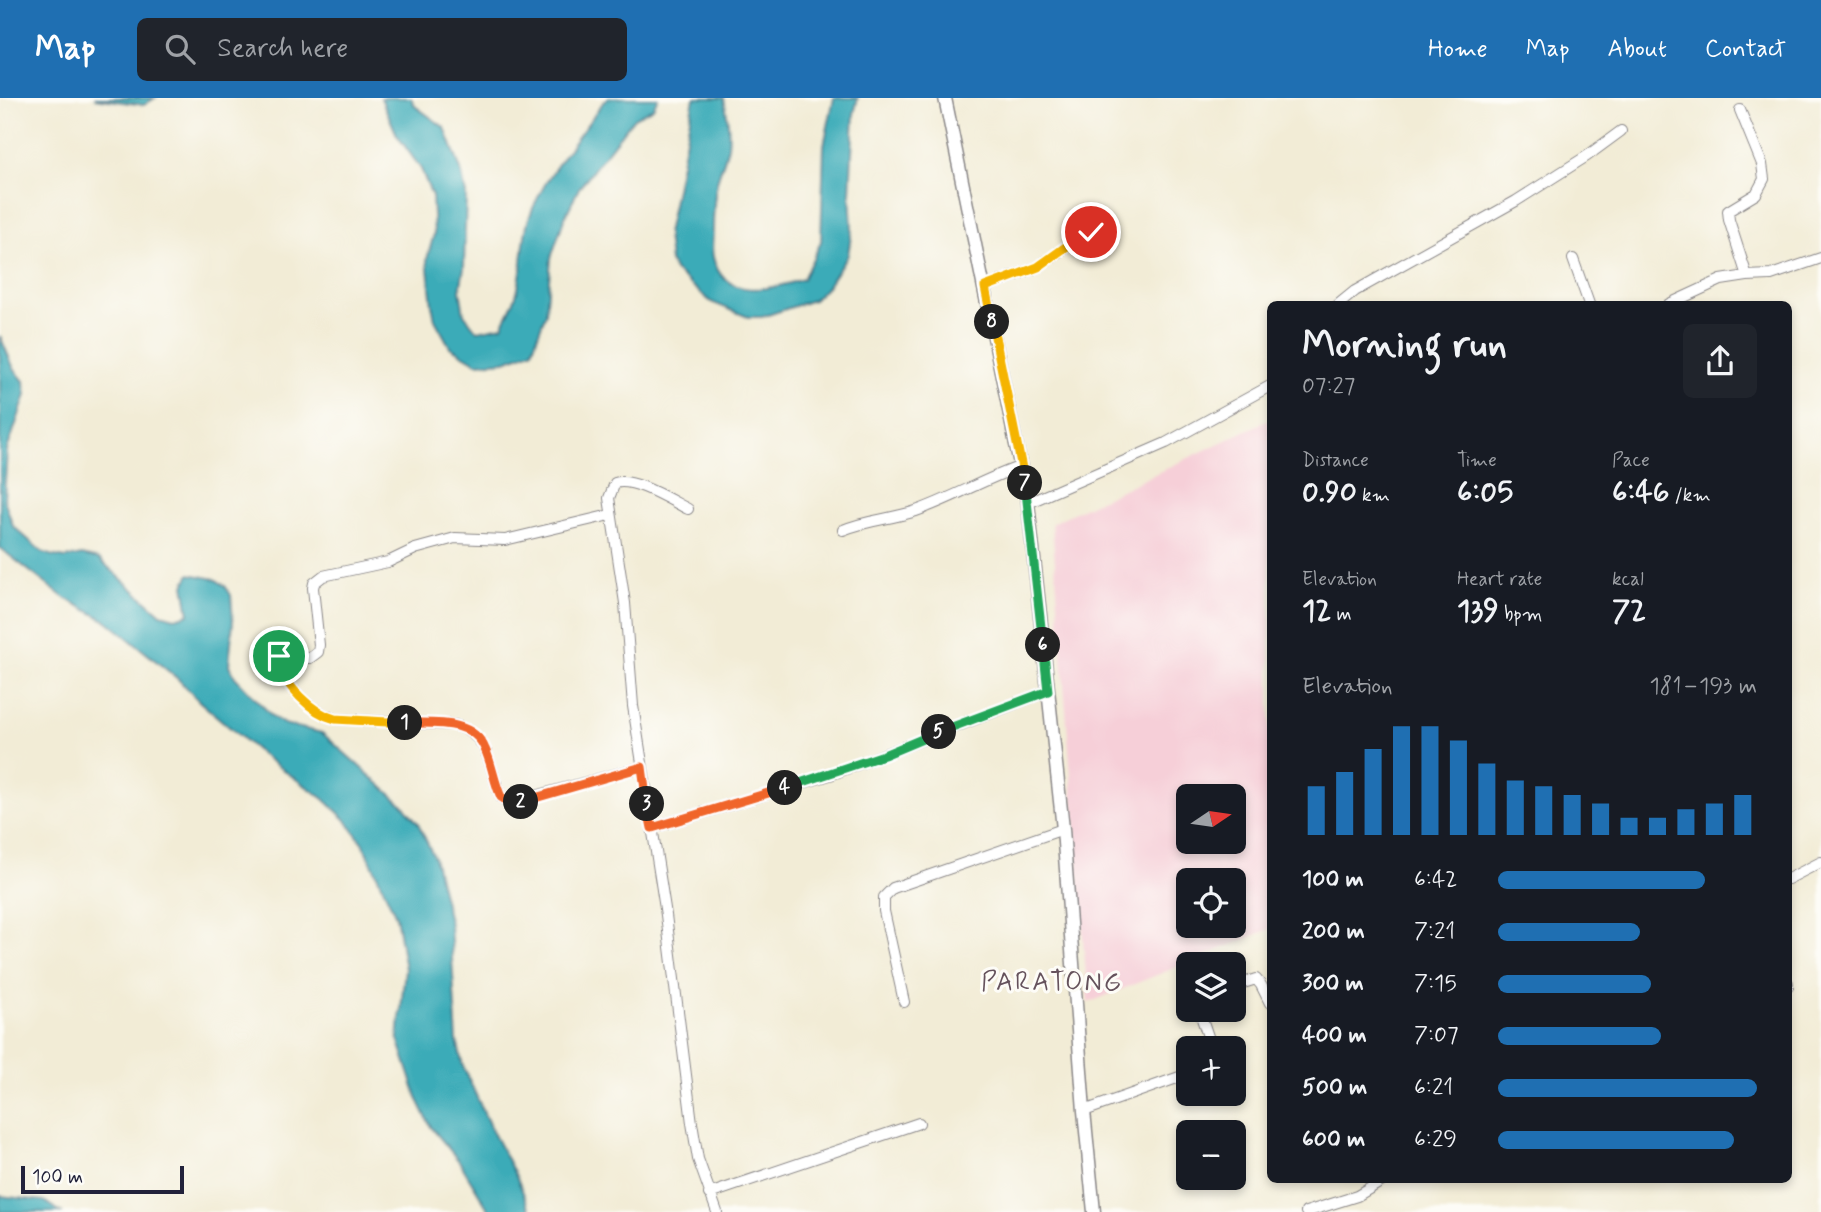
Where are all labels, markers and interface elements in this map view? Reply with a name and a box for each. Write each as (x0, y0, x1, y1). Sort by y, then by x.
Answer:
search box (137, 18, 627, 81)
text: Map (35, 27, 95, 71)
icon: search (161, 30, 199, 68)
text: Search here (217, 32, 348, 66)
text: Home (1428, 34, 1488, 65)
text: Map (1526, 34, 1570, 65)
text: About (1608, 34, 1667, 65)
text: Contact (1705, 34, 1786, 65)
pin (1061, 202, 1121, 262)
icon: check (1072, 213, 1110, 251)
pin: 8 (974, 304, 1010, 340)
text: 8 (986, 309, 997, 334)
text: Morning run (1302, 321, 1507, 370)
button: share (1683, 324, 1757, 398)
text: 07:27 (1302, 372, 1355, 402)
text: Distance (1302, 448, 1369, 473)
text: Time (1457, 448, 1497, 473)
text: Pace (1612, 448, 1650, 473)
pin: 7 (1007, 466, 1042, 500)
text: 7 (1019, 470, 1030, 495)
text: 0.90 (1302, 473, 1357, 512)
text: 6:05 (1457, 473, 1513, 512)
text: 6:46 (1612, 473, 1669, 512)
text: km (1357, 483, 1390, 508)
text: /km (1669, 483, 1711, 508)
text: Elevation (1302, 567, 1377, 592)
text: Heart rate (1457, 567, 1542, 592)
text: kcal (1612, 567, 1644, 592)
text: 12 (1302, 592, 1331, 631)
text: 139 (1457, 592, 1499, 631)
text: 72 (1612, 592, 1646, 631)
text: m (1331, 602, 1352, 627)
text: bpm (1499, 602, 1542, 627)
pin (249, 626, 309, 686)
pin: 6 (1026, 628, 1060, 662)
text: 6 (1038, 632, 1047, 657)
icon: arrive (260, 637, 298, 675)
text: Elevation (1302, 672, 1393, 702)
text: 181–193 m (1650, 672, 1757, 702)
pin: 1 (388, 706, 422, 740)
text: 1 (400, 710, 409, 735)
pin: 5 (922, 714, 956, 750)
text: 5 (933, 719, 944, 744)
pin: 4 (768, 770, 802, 806)
text: 4 (779, 775, 790, 800)
pin: 2 (504, 784, 538, 820)
north arrow (1176, 784, 1246, 854)
map controls (1176, 784, 1246, 1190)
pin: 3 (630, 786, 664, 822)
text: 2 (516, 789, 525, 814)
text: 3 (642, 791, 651, 816)
text: 100 m (1302, 865, 1364, 895)
text: 6:42 (1414, 865, 1457, 895)
button: locate (1176, 868, 1246, 938)
text: 200 m (1302, 917, 1365, 947)
text: 7:21 (1414, 917, 1455, 947)
button: layers (1176, 952, 1246, 1022)
district label: PARATONG (981, 966, 1123, 1000)
text: 300 m (1302, 969, 1364, 999)
text: 7:15 (1414, 969, 1457, 999)
text: 400 m (1302, 1021, 1367, 1051)
text: 7:07 (1414, 1021, 1459, 1051)
button: + (1176, 1036, 1246, 1106)
text: 500 m (1302, 1073, 1367, 1103)
text: 6:21 (1414, 1073, 1453, 1103)
button: − (1176, 1120, 1246, 1190)
text: 600 m (1302, 1125, 1365, 1155)
text: 6:29 (1414, 1125, 1457, 1155)
scale bar (21, 1163, 184, 1195)
text: 100 m (32, 1165, 83, 1190)

